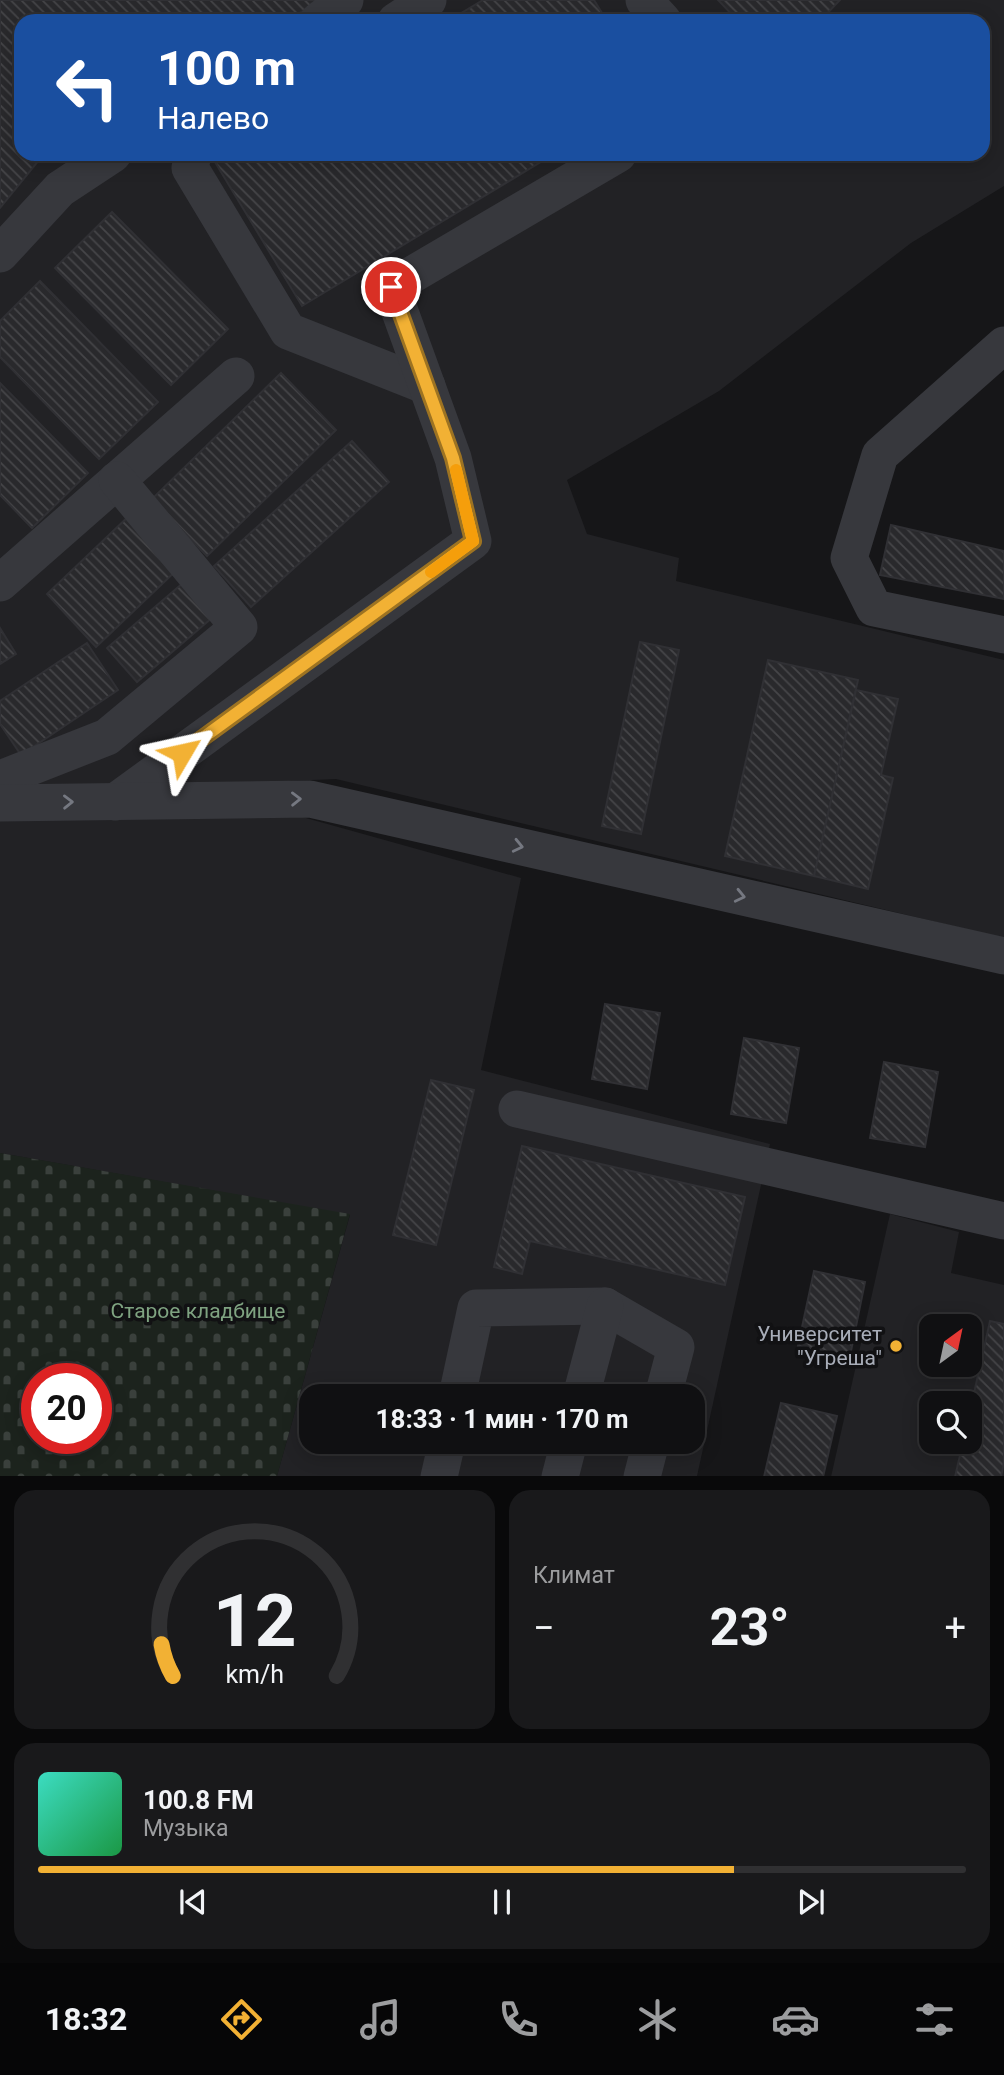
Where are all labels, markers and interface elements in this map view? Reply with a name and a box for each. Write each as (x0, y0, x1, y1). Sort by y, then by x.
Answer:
text: 100 m (157, 40, 296, 97)
icon: left (42, 42, 133, 133)
text: Налево (157, 99, 269, 137)
pin (361, 257, 421, 317)
icon: arrive (372, 268, 410, 306)
position arrow (145, 716, 219, 790)
one-way arrow (291, 791, 301, 807)
one-way arrow (63, 795, 74, 810)
one-way arrow (512, 838, 524, 852)
one-way arrow (734, 888, 746, 903)
park label: Старое кладбище (111, 1299, 285, 1323)
north arrow (919, 1314, 982, 1377)
map controls (919, 1314, 982, 1454)
place label: Университет "Угреша" (757, 1322, 882, 1370)
marker: Университет "Угреша" (888, 1338, 904, 1354)
speed limit sign: 20 (21, 1363, 112, 1454)
button: search (919, 1391, 982, 1454)
text: 18:33 · 1 мин · 170 m (376, 1404, 628, 1434)
text: Климат (533, 1562, 615, 1589)
text: 12 (213, 1578, 296, 1664)
text: 23° (710, 1597, 790, 1658)
text: − (533, 1606, 555, 1650)
text: + (944, 1606, 966, 1650)
text: km/h (225, 1659, 284, 1688)
text: 100.8 FM (143, 1785, 254, 1815)
text: Музыка (143, 1815, 228, 1842)
icon: previous (174, 1883, 212, 1921)
icon: pause (483, 1883, 521, 1921)
icon: next (792, 1883, 830, 1921)
icon: directions (217, 1995, 266, 2044)
icon: music (356, 1995, 405, 2044)
icon: phone (494, 1995, 543, 2044)
icon: climate (633, 1995, 682, 2044)
icon: car (771, 1995, 820, 2044)
icon: filters (910, 1995, 959, 2044)
text: 18:32 (45, 2000, 127, 2038)

